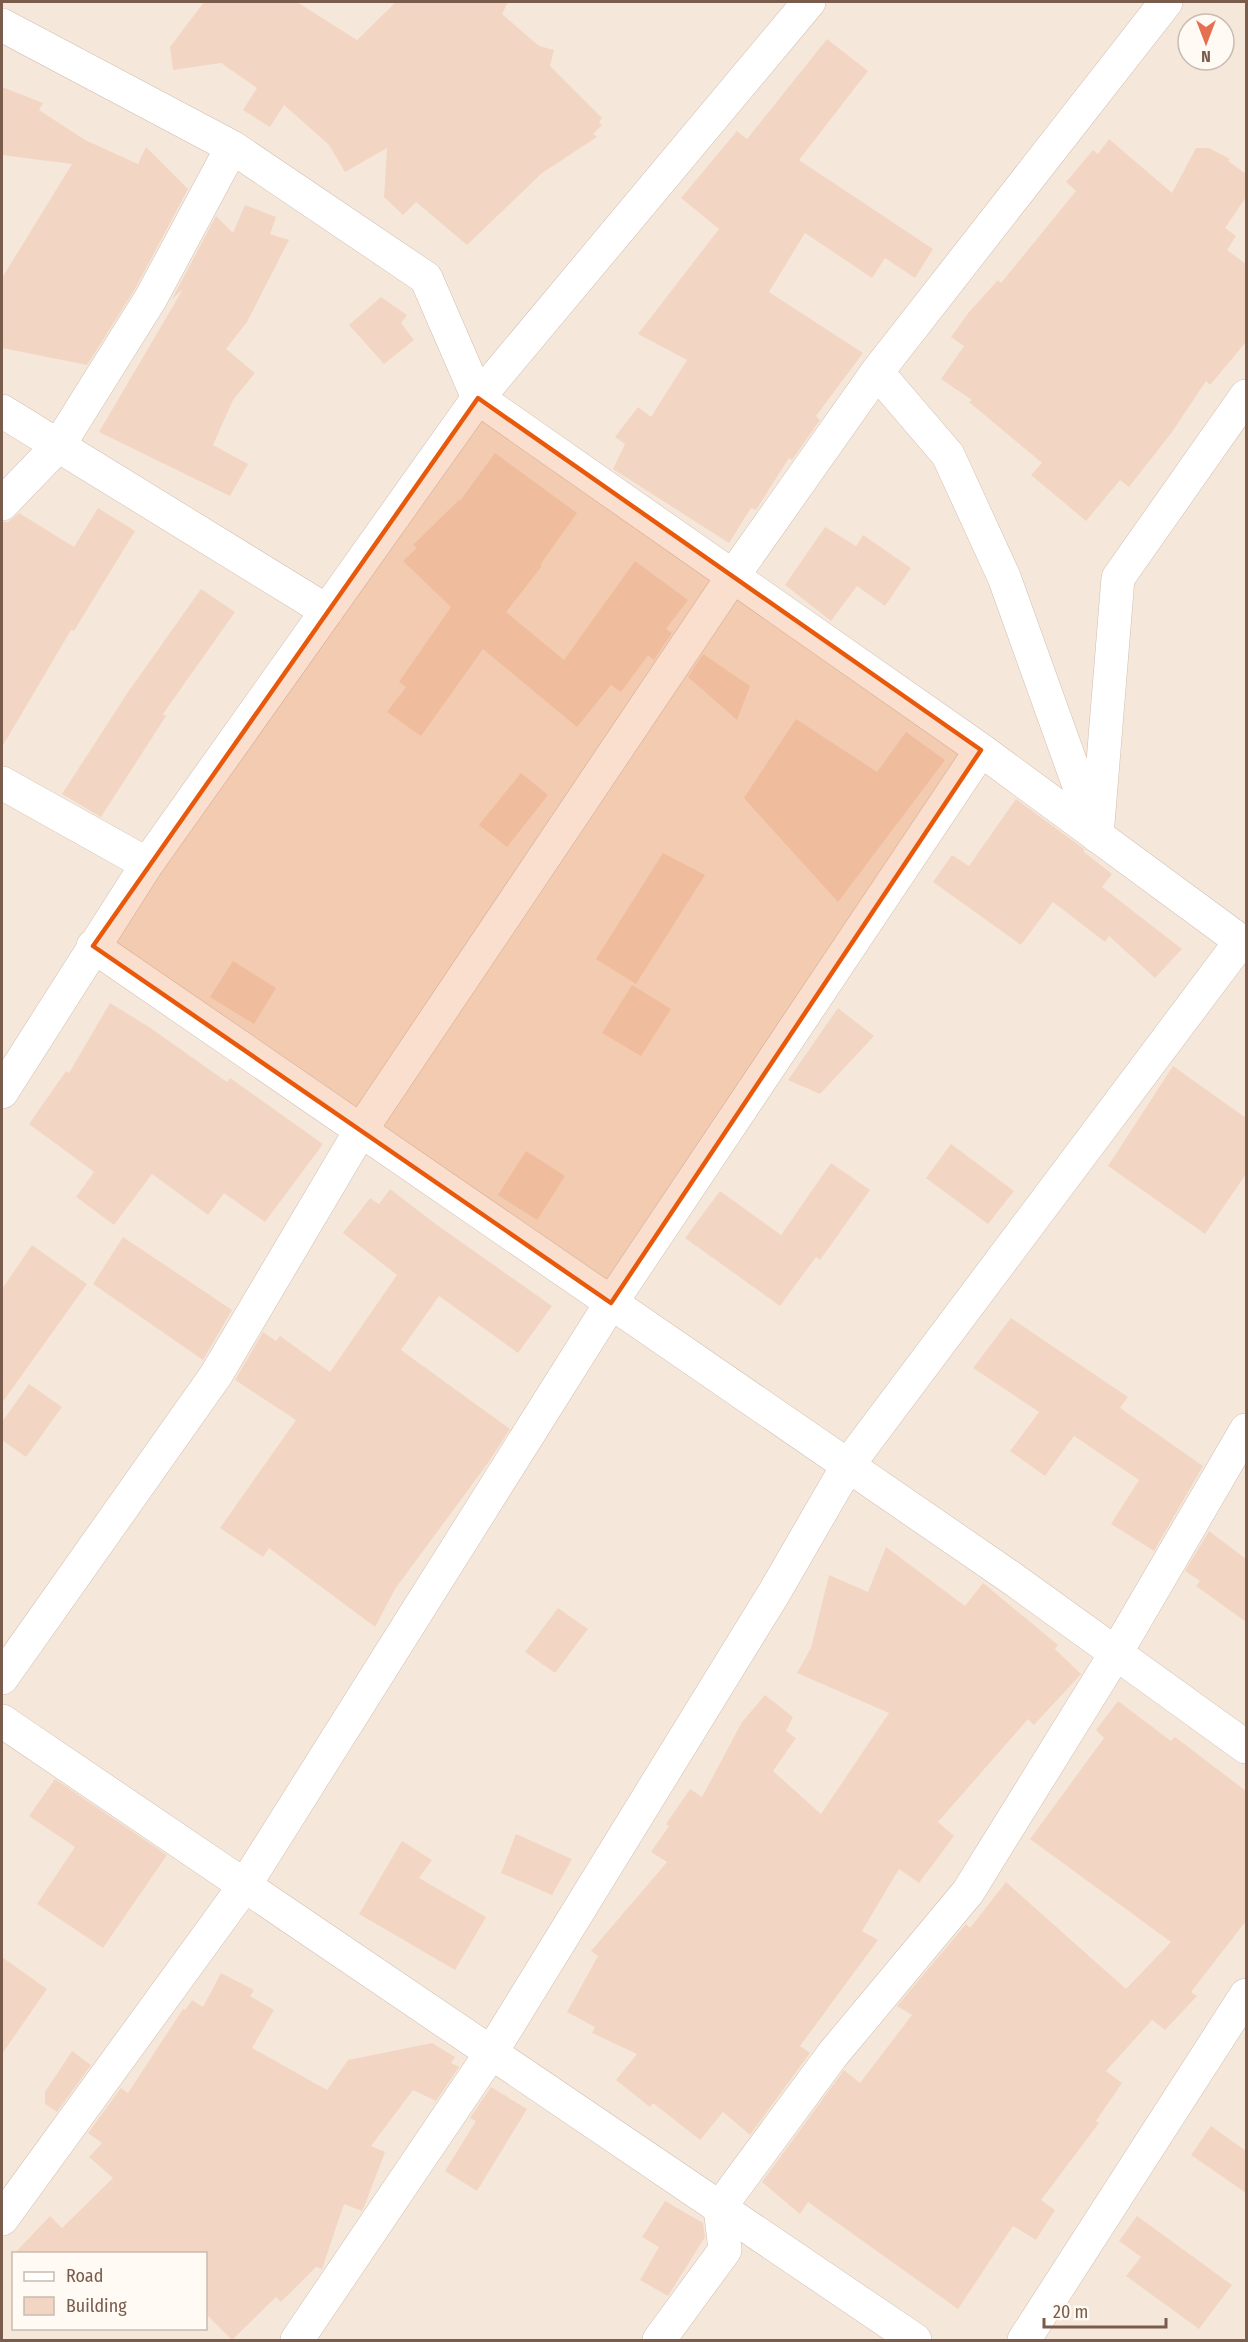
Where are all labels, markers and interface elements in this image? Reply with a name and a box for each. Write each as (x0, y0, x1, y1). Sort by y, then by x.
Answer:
north arrow (1176, 12, 1236, 72)
text: N (1201, 47, 1211, 66)
legend (12, 2252, 207, 2330)
text: Road (66, 2265, 103, 2287)
scale bar (1044, 2291, 1166, 2329)
text: Building (66, 2295, 127, 2317)
text: 20 m (1053, 2301, 1088, 2323)

